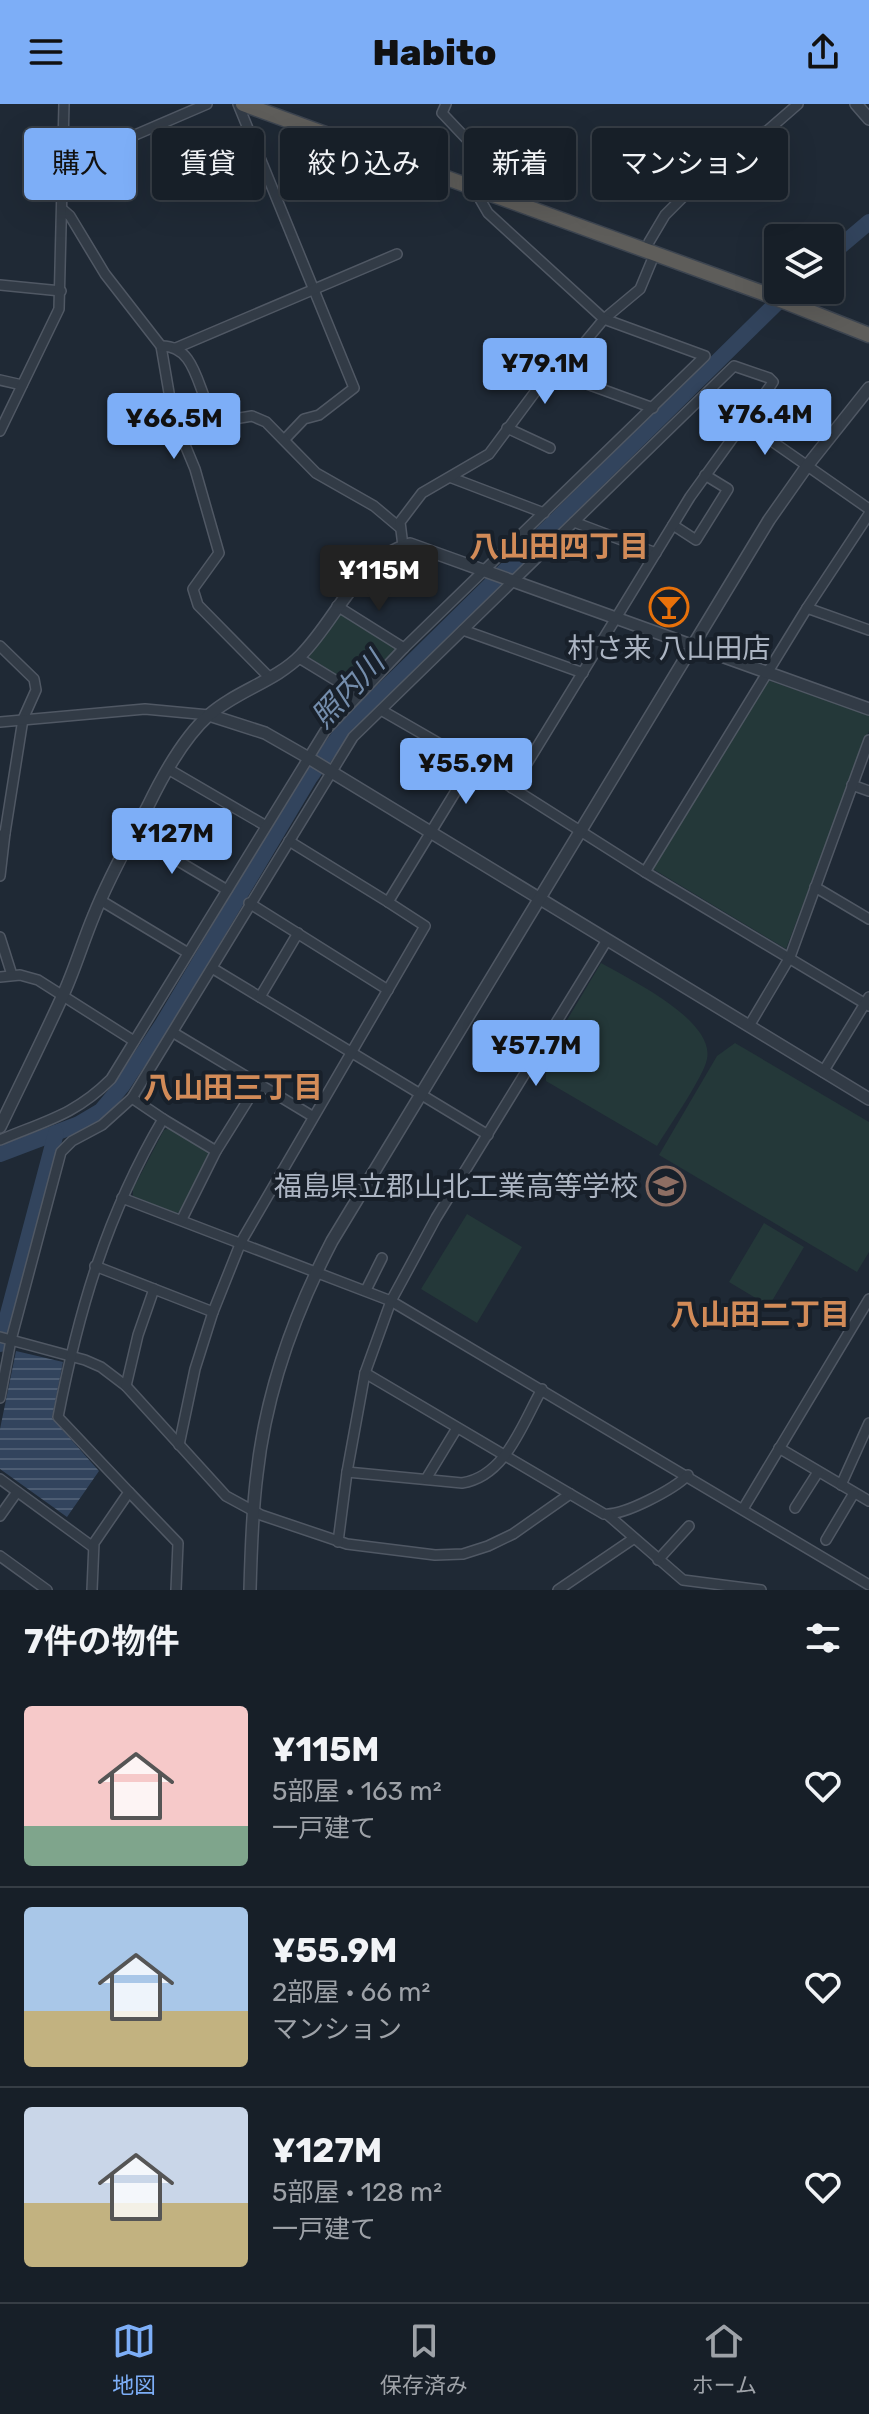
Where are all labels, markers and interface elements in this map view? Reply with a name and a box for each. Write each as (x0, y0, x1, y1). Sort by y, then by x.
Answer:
icon: menu (24, 30, 68, 74)
icon: share (801, 30, 845, 74)
text: Habito (373, 31, 496, 74)
chip: 購入 (24, 128, 136, 200)
chip: 賃貸 (152, 128, 264, 200)
chip: 絞り込み (280, 128, 448, 200)
chip: 新着 (464, 128, 576, 200)
chip: マンション (592, 128, 788, 200)
map controls (764, 224, 844, 304)
button: layers (764, 224, 844, 304)
pin: ¥79.1M (480, 338, 610, 406)
text: ¥79.1M (501, 348, 589, 379)
pin: ¥76.4M (700, 389, 830, 457)
pin: ¥66.5M (109, 393, 239, 461)
text: ¥76.4M (717, 399, 813, 430)
text: ¥66.5M (125, 403, 223, 434)
district label: 八山田四丁目 (469, 529, 649, 565)
pin: ¥115M (323, 545, 435, 613)
text: ¥115M (338, 555, 420, 586)
bar icon: 村さ来 八山田店 (648, 586, 690, 628)
place label: 村さ来 八山田店 (568, 632, 770, 665)
water label: 照内川 (304, 643, 394, 735)
pin: ¥55.9M (401, 738, 531, 806)
text: ¥55.9M (418, 748, 514, 779)
pin: ¥127M (116, 808, 228, 876)
text: ¥127M (130, 818, 214, 849)
pin: ¥57.7M (471, 1020, 601, 1088)
text: ¥57.7M (490, 1030, 582, 1061)
district label: 八山田三丁目 (143, 1070, 323, 1106)
school or university icon: 福島県立郡山北工業高等学校 (645, 1165, 687, 1207)
place label: 福島県立郡山北工業高等学校 (274, 1170, 638, 1203)
district label: 八山田二丁目 (670, 1297, 850, 1333)
icon: filters (801, 1616, 845, 1660)
text: 7件の物件 (24, 1621, 179, 1662)
text: ¥115M (272, 1729, 379, 1770)
icon: home (88, 1738, 184, 1834)
icon: heart (801, 1764, 845, 1808)
text: 5部屋 · 163 m² (272, 1776, 442, 1807)
text: 一戸建て (272, 1813, 376, 1844)
text: ¥55.9M (272, 1930, 397, 1971)
icon: home (88, 1939, 184, 2035)
icon: heart (801, 1965, 845, 2009)
text: 2部屋 · 66 m² (272, 1977, 430, 2008)
text: マンション (272, 2014, 402, 2045)
text: ¥127M (272, 2130, 382, 2171)
icon: home (88, 2139, 184, 2235)
icon: heart (801, 2165, 845, 2209)
text: 5部屋 · 128 m² (272, 2177, 442, 2208)
text: 一戸建て (272, 2214, 376, 2245)
tab: 地図 (112, 2319, 156, 2399)
tab: 保存済み (380, 2319, 468, 2399)
tab: ホーム (692, 2319, 757, 2399)

